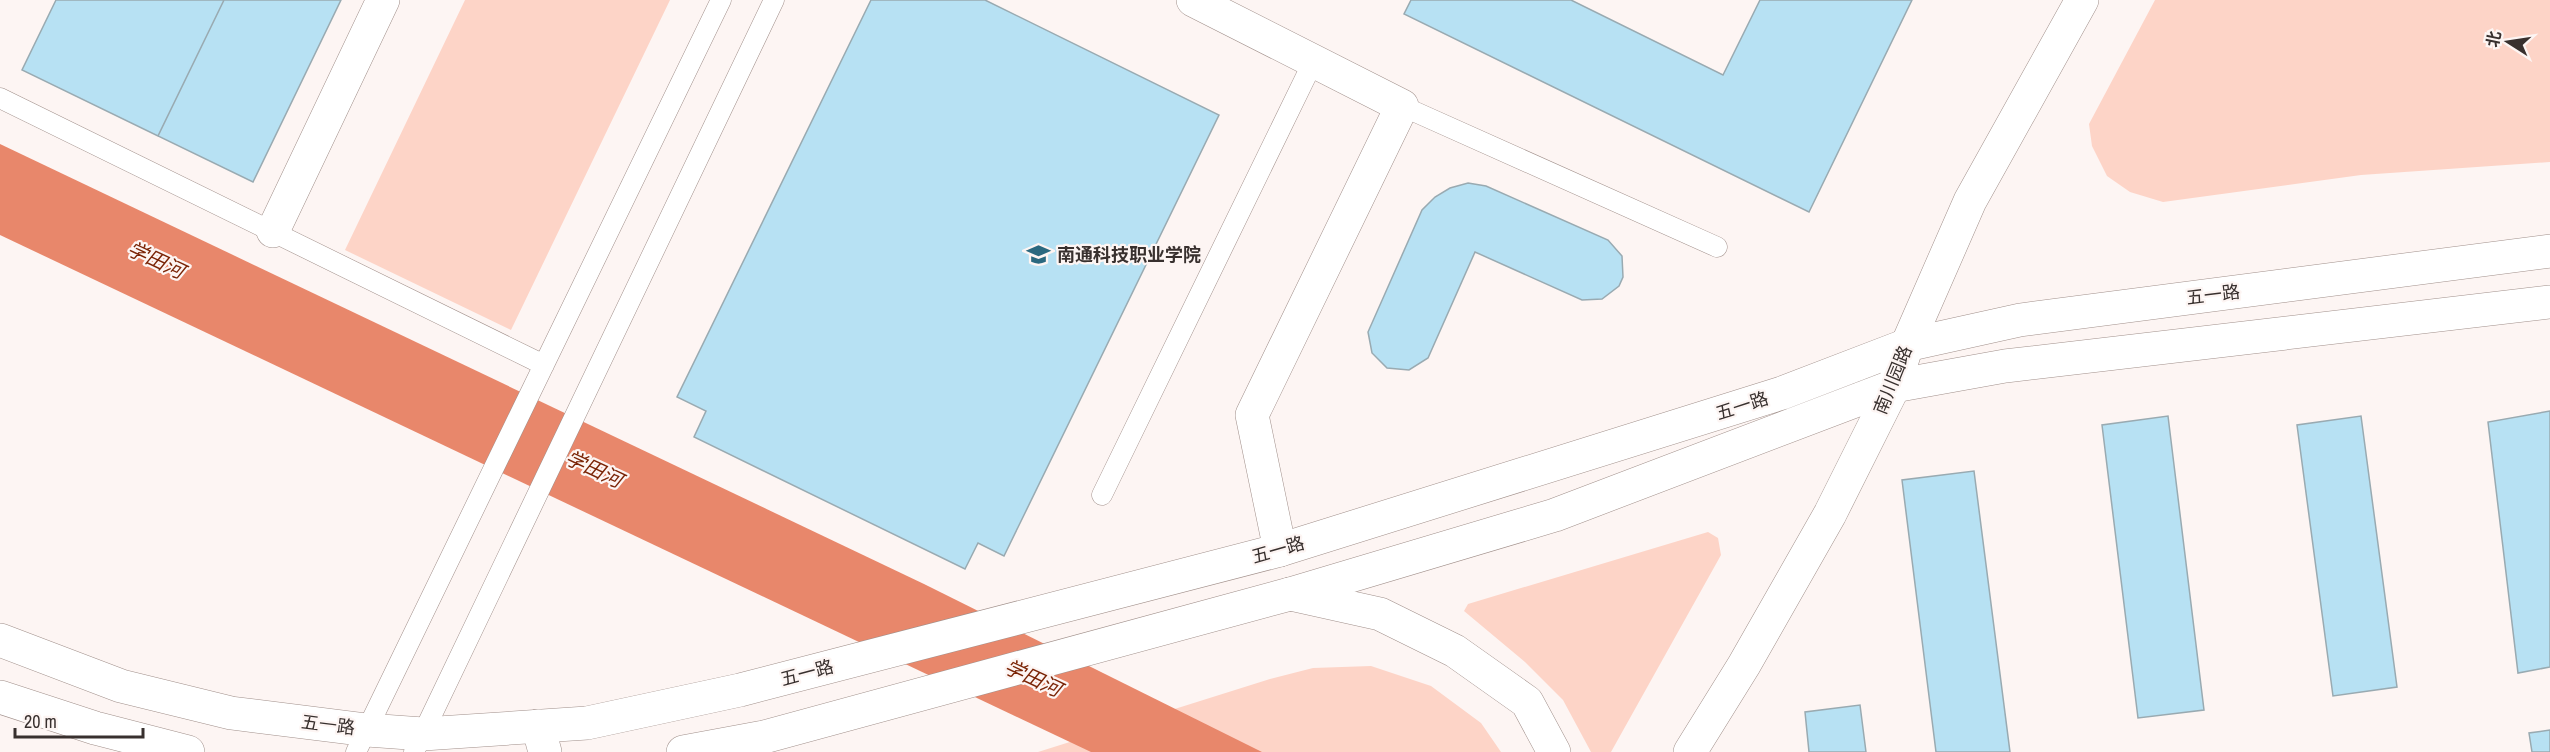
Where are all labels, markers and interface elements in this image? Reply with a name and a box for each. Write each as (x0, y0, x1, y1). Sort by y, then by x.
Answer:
north arrow (2478, 12, 2538, 72)
text: 北 (2481, 29, 2506, 49)
water label: 学田河 (123, 235, 193, 286)
school or university icon: 南通科技职业学院 (1026, 242, 1052, 268)
place label: 南通科技职业学院 (1057, 242, 1201, 267)
street label: 五一路 (2185, 279, 2241, 310)
street label: 南川园路 (1867, 342, 1918, 418)
street label: 五一路 (1712, 385, 1771, 426)
water label: 学田河 (561, 444, 631, 495)
street label: 五一路 (1248, 530, 1307, 569)
street label: 五一路 (778, 653, 836, 692)
water label: 学田河 (1000, 653, 1070, 704)
scale bar (15, 701, 142, 739)
text: 20 m (24, 709, 57, 734)
street label: 五一路 (300, 709, 356, 740)

